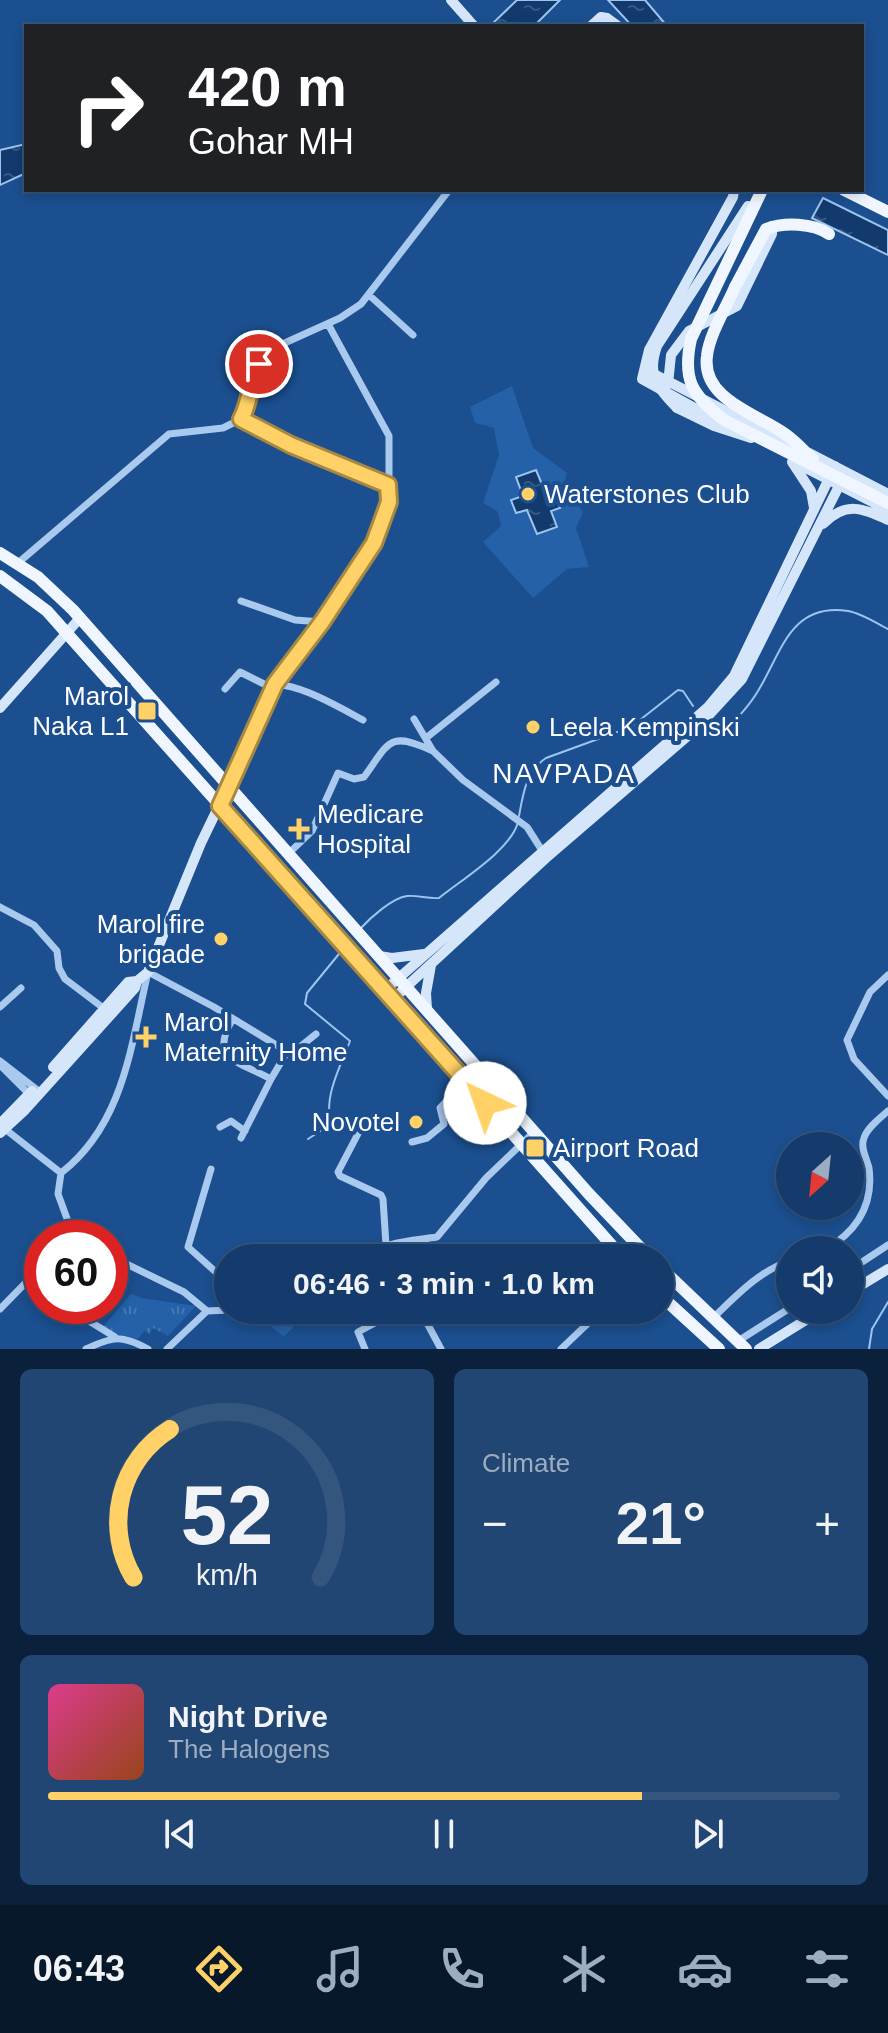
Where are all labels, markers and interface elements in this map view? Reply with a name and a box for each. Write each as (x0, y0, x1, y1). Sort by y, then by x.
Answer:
text: 420 m (188, 55, 347, 118)
icon: right (56, 56, 160, 160)
text: Gohar MH (188, 121, 354, 162)
pin (225, 330, 293, 398)
icon: arrive (237, 342, 281, 386)
place label: Waterstones Club (544, 479, 750, 509)
marker: Waterstones Club (519, 485, 537, 503)
place label: Marol Naka L1 (32, 681, 129, 741)
marker: Marol Naka L1 (136, 700, 158, 722)
place label: Leela Kempinski (549, 712, 740, 742)
marker: Leela Kempinski (524, 718, 542, 736)
district label: NAVPADA (492, 758, 636, 789)
place label: Medicare Hospital (317, 799, 424, 859)
marker: Medicare Hospital (288, 818, 310, 840)
place label: Marol fire brigade (97, 909, 205, 969)
marker: Marol fire brigade (212, 930, 230, 948)
place label: Marol Maternity Home (164, 1007, 348, 1067)
marker: Marol Maternity Home (135, 1026, 157, 1048)
position arrow (443, 1061, 527, 1145)
place label: Novotel (312, 1107, 400, 1137)
marker: Novotel (407, 1113, 425, 1131)
north arrow (776, 1132, 864, 1220)
map controls (776, 1132, 864, 1324)
place label: Airport Road (553, 1133, 699, 1163)
marker: Airport Road (524, 1137, 546, 1159)
speed limit sign: 60 (24, 1220, 128, 1324)
button: sound (776, 1236, 864, 1324)
text: 06:46 · 3 min · 1.0 km (293, 1267, 595, 1300)
text: Climate (482, 1448, 570, 1478)
text: 52 (181, 1469, 273, 1562)
text: 21° (616, 1490, 706, 1557)
text: − (482, 1499, 508, 1548)
text: + (814, 1499, 840, 1548)
text: km/h (196, 1559, 258, 1591)
text: Night Drive (168, 1700, 328, 1733)
text: The Halogens (168, 1734, 330, 1764)
icon: previous (158, 1812, 202, 1856)
icon: pause (422, 1812, 466, 1856)
icon: next (686, 1812, 730, 1856)
icon: directions (191, 1941, 247, 1997)
icon: music (312, 1941, 368, 1997)
icon: phone (434, 1941, 490, 1997)
icon: climate (556, 1941, 612, 1997)
icon: car (677, 1941, 733, 1997)
icon: filters (799, 1941, 855, 1997)
text: 06:43 (33, 1948, 125, 1989)

